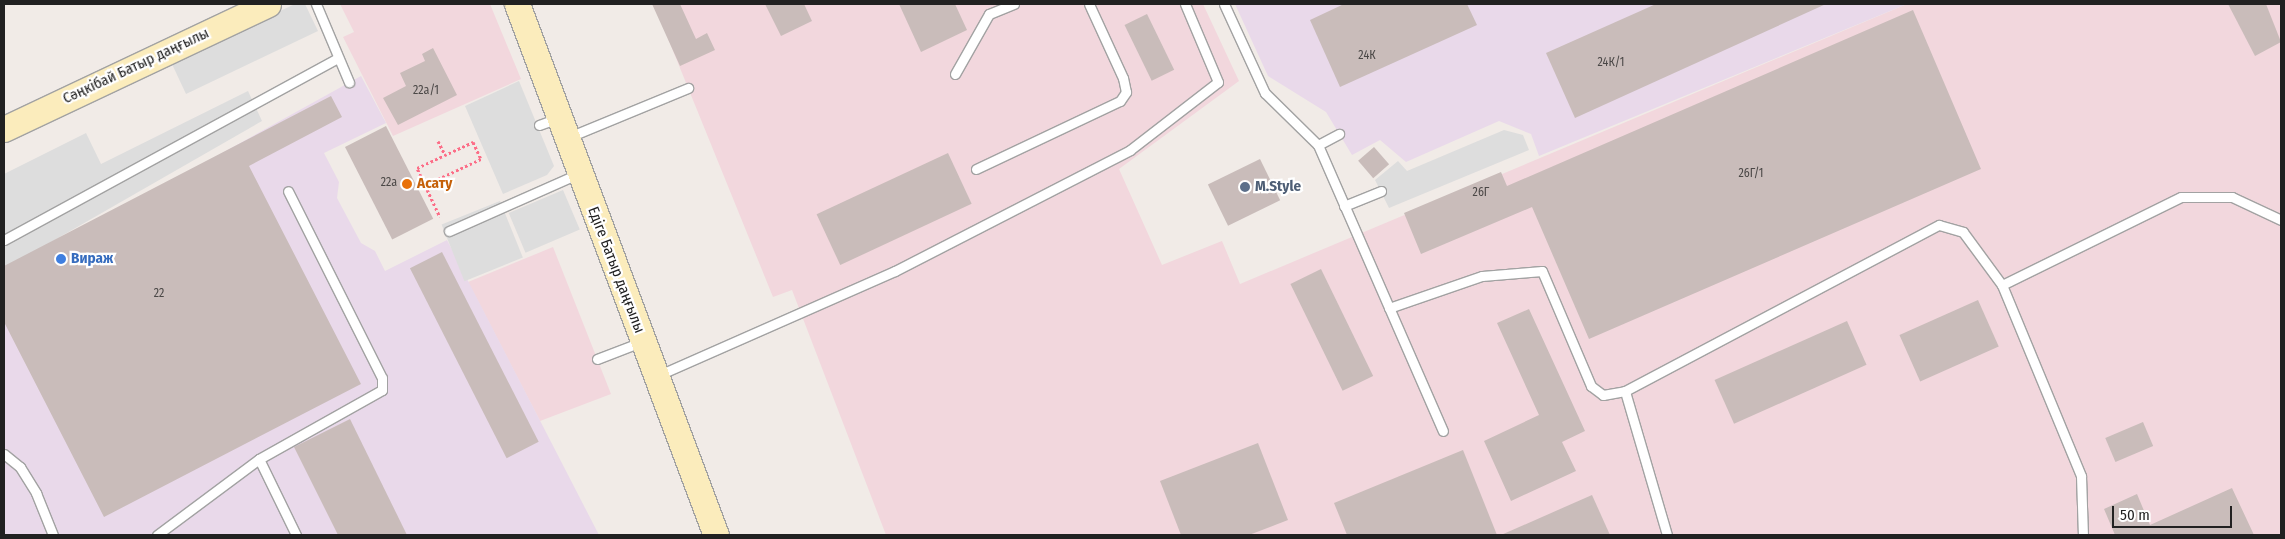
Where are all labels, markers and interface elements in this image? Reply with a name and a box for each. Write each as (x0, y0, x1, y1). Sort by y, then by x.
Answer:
street label: Сәңкібай Батыр даңғылы (60, 24, 212, 108)
house number: 24К (1358, 49, 1376, 63)
house number: 24К/1 (1598, 56, 1624, 70)
house number: 22а/1 (413, 84, 439, 98)
house number: 26Г/1 (1739, 167, 1763, 181)
place label: Асату (417, 175, 452, 193)
house number: 22а (381, 176, 397, 190)
marker: Асату (401, 178, 413, 190)
place label: M.Style (1255, 178, 1301, 196)
marker: M.Style (1239, 181, 1251, 193)
house number: 26Г (1473, 186, 1489, 200)
street label: Едіге Батыр даңғылы (584, 204, 648, 336)
place label: Вираж (71, 250, 113, 268)
marker: Вираж (55, 253, 67, 265)
house number: 22 (154, 287, 164, 301)
scale bar (2115, 496, 2235, 528)
text: 50 m (2120, 506, 2150, 524)

